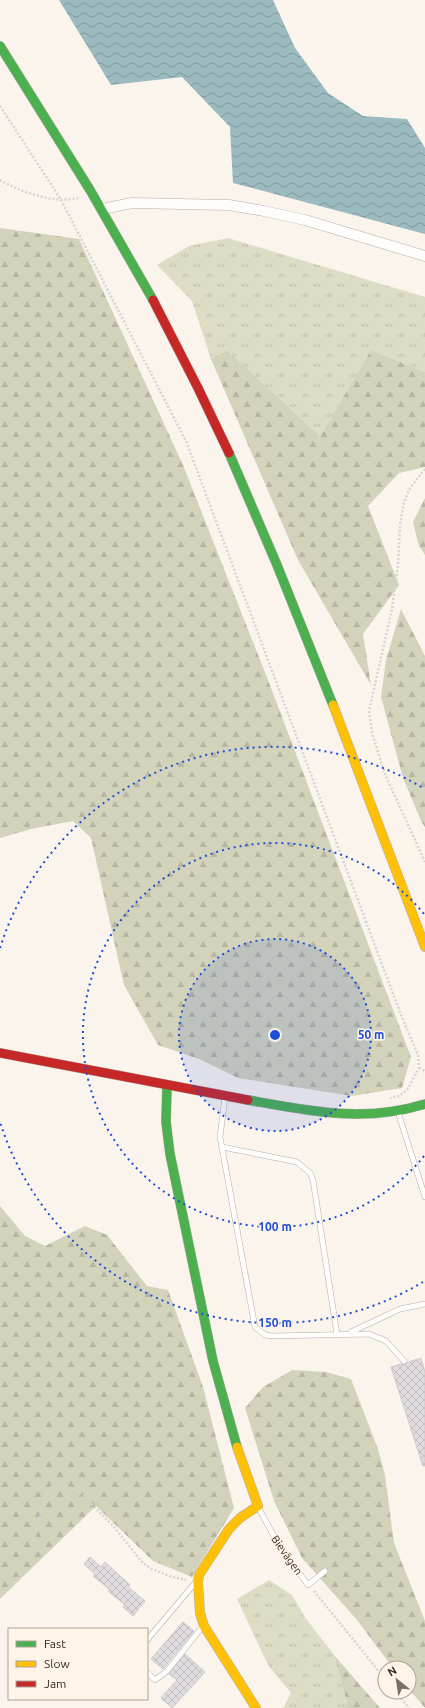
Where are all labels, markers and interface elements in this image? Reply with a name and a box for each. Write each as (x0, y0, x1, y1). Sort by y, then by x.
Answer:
centre of rings (268, 1028, 282, 1042)
text: 50 m (358, 1028, 384, 1041)
text: 100 m (258, 1220, 292, 1233)
text: 150 m (258, 1316, 292, 1329)
street label: Bievägen (269, 1533, 305, 1577)
legend (8, 1628, 148, 1700)
text: Fast (44, 1637, 66, 1650)
text: Slow (44, 1657, 70, 1670)
north arrow (377, 1660, 417, 1700)
text: N (385, 1664, 399, 1679)
text: Jam (44, 1677, 66, 1690)

